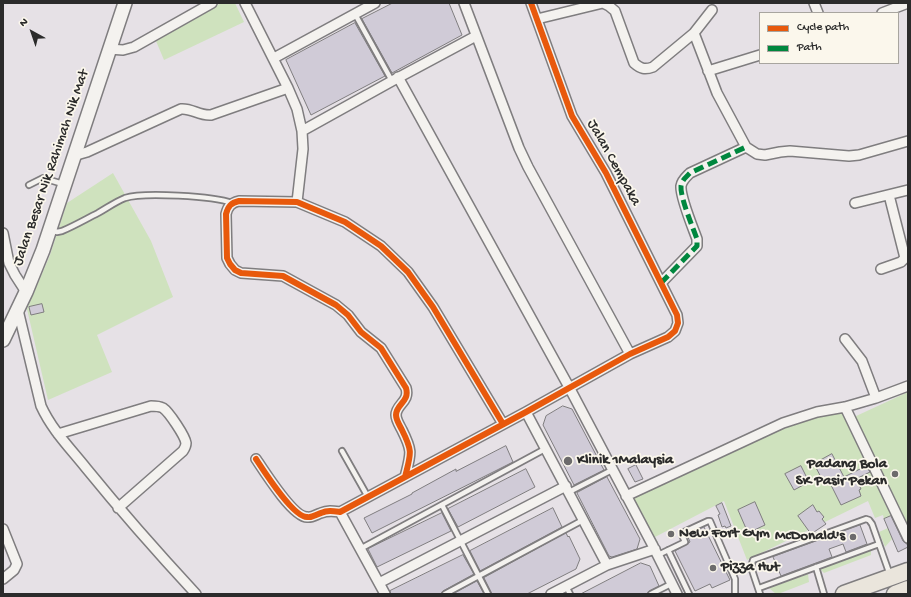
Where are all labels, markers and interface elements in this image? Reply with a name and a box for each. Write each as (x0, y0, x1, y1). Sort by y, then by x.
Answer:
north arrow (12, 12, 52, 52)
legend (759, 12, 899, 64)
text: N (18, 16, 31, 30)
text: Cycle path (797, 21, 849, 35)
text: Path (797, 41, 822, 55)
street label: Jalan Besar Nik Rahimah Nik Mat (10, 68, 94, 268)
street label: Jalan Cempaka (582, 117, 644, 209)
place label: Klinik 1Malaysia (577, 452, 673, 470)
marker: Klinik 1Malaysia (562, 455, 574, 467)
place label: Padang Bola SK Pasir Pekan (796, 456, 887, 491)
marker: Padang Bola SK Pasir Pekan (890, 469, 900, 479)
place label: New Fort Gym (679, 525, 770, 543)
place label: McDonald's (775, 528, 845, 546)
marker: New Fort Gym (666, 529, 676, 539)
marker: McDonald's (848, 532, 858, 542)
place label: Pizza Hut (721, 559, 779, 577)
marker: Pizza Hut (708, 563, 718, 573)

